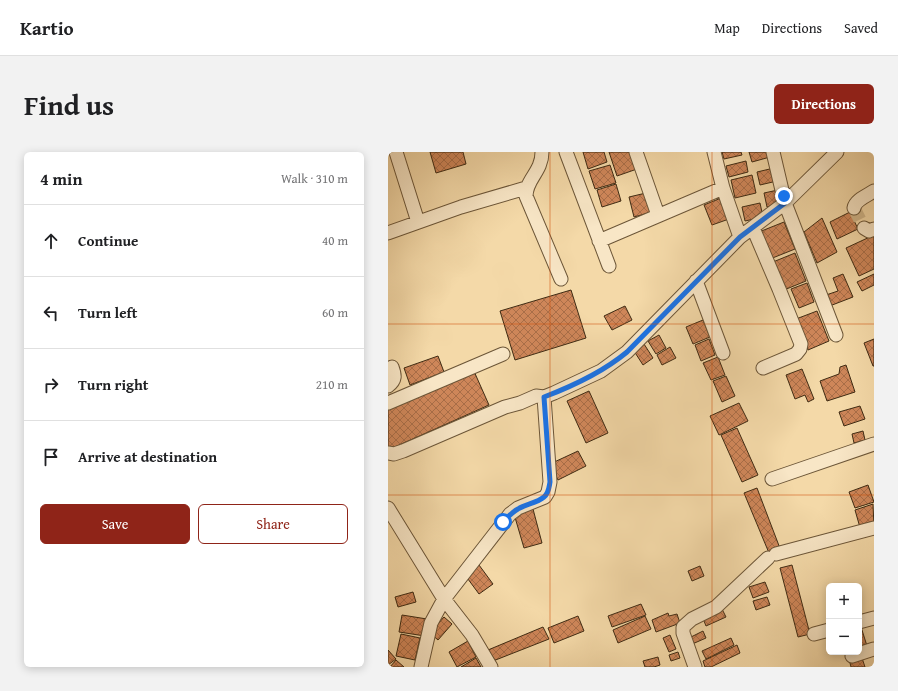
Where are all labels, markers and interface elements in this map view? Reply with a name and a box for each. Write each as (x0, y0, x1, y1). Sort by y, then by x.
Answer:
text: Kartio (20, 14, 74, 42)
text: Map (714, 18, 740, 38)
text: Directions (762, 18, 822, 38)
text: Saved (844, 18, 878, 38)
text: Find us (24, 84, 114, 125)
button: Directions (774, 84, 874, 124)
text: 4 min (40, 166, 82, 191)
text: Walk · 310 m (281, 169, 348, 188)
route end (775, 187, 793, 205)
icon: ahead (40, 230, 62, 252)
text: Continue (78, 230, 139, 251)
text: 40 m (322, 231, 348, 250)
icon: left (40, 302, 62, 324)
text: Turn left (78, 302, 137, 323)
text: 60 m (322, 303, 348, 322)
icon: right (40, 374, 62, 396)
text: Turn right (78, 374, 149, 395)
text: 210 m (316, 375, 348, 394)
icon: arrive (40, 446, 62, 468)
text: Arrive at destination (78, 446, 217, 467)
button: Save (40, 504, 190, 544)
button: Share (198, 504, 348, 544)
route start (494, 513, 512, 531)
map controls (826, 583, 862, 655)
button: + (826, 583, 862, 619)
button: − (826, 619, 862, 655)

